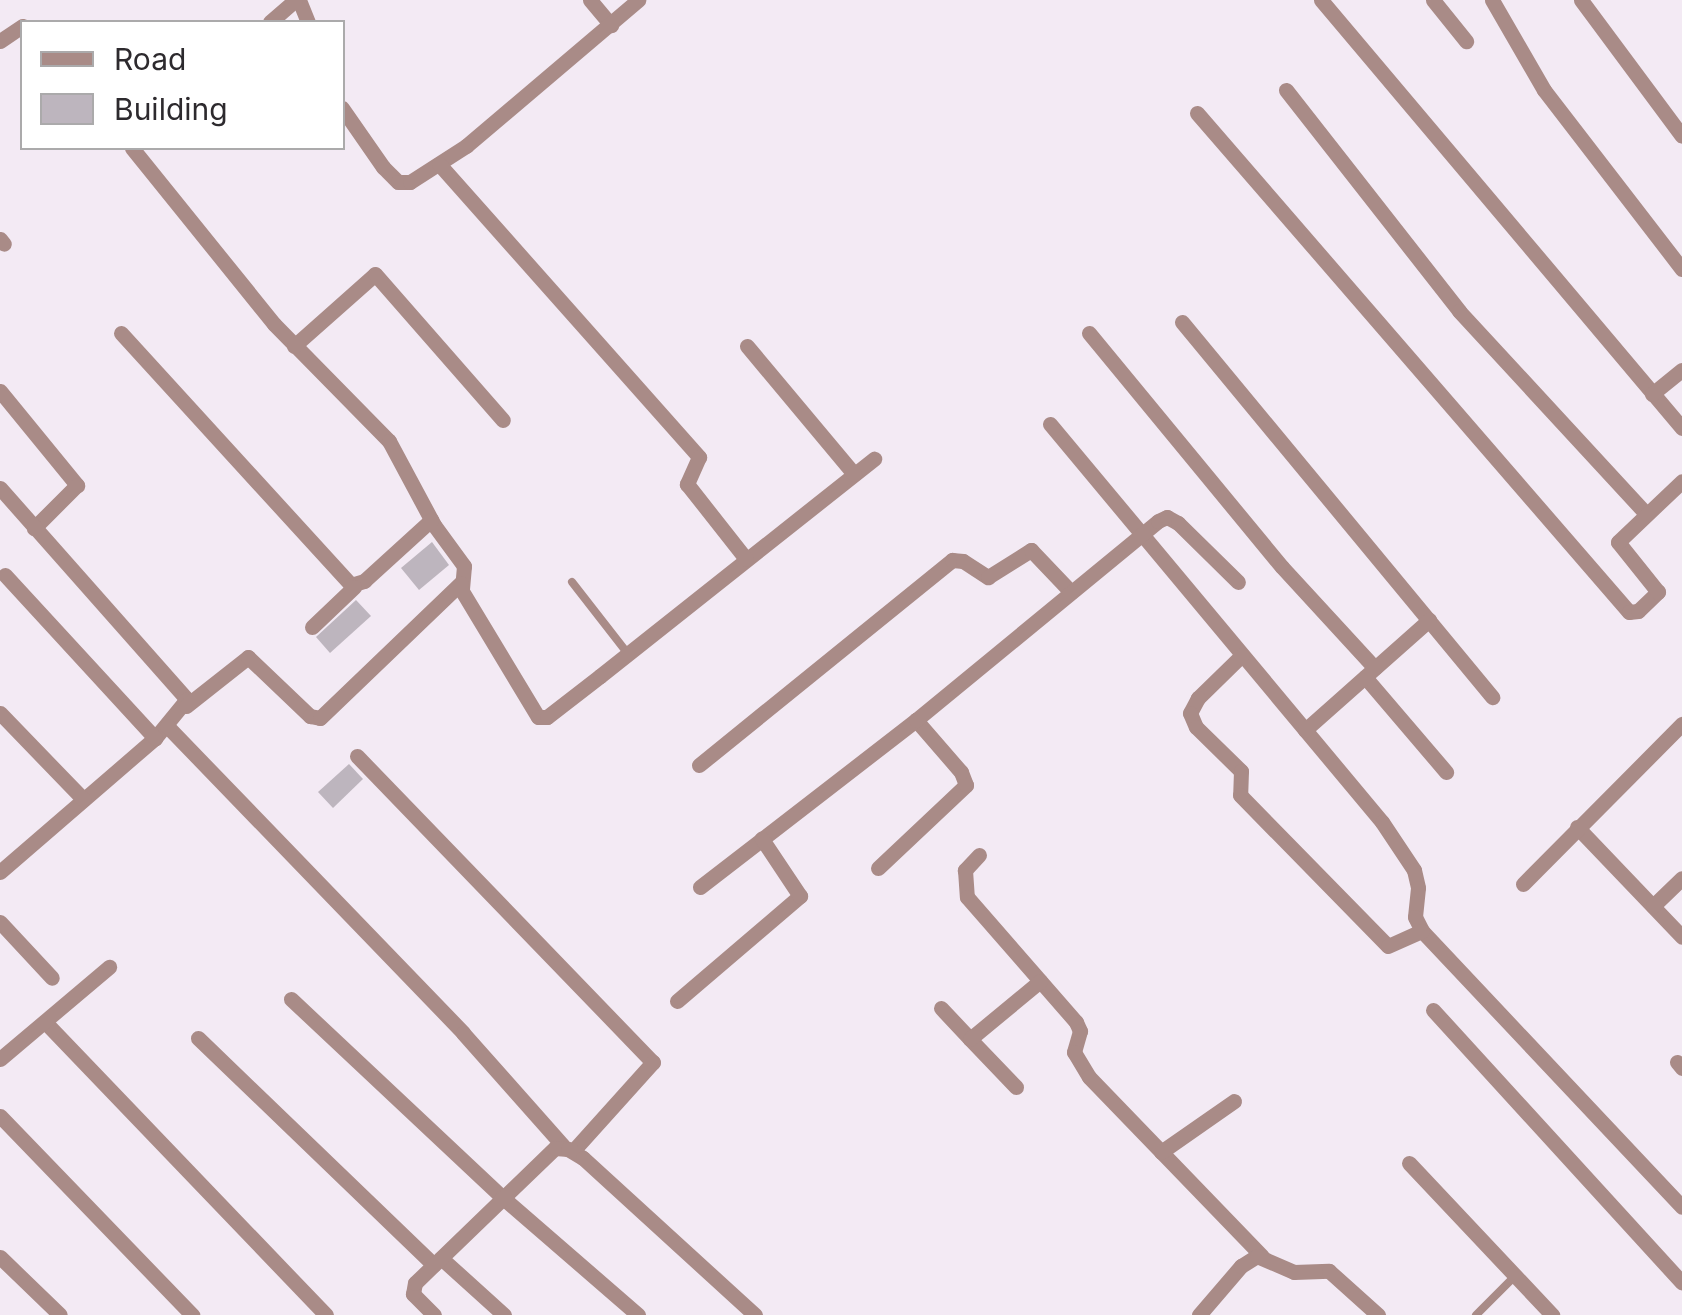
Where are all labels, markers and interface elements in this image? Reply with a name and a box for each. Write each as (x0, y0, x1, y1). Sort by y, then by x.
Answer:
legend (20, 20, 345, 150)
text: Road (114, 41, 186, 77)
text: Building (114, 91, 228, 127)

